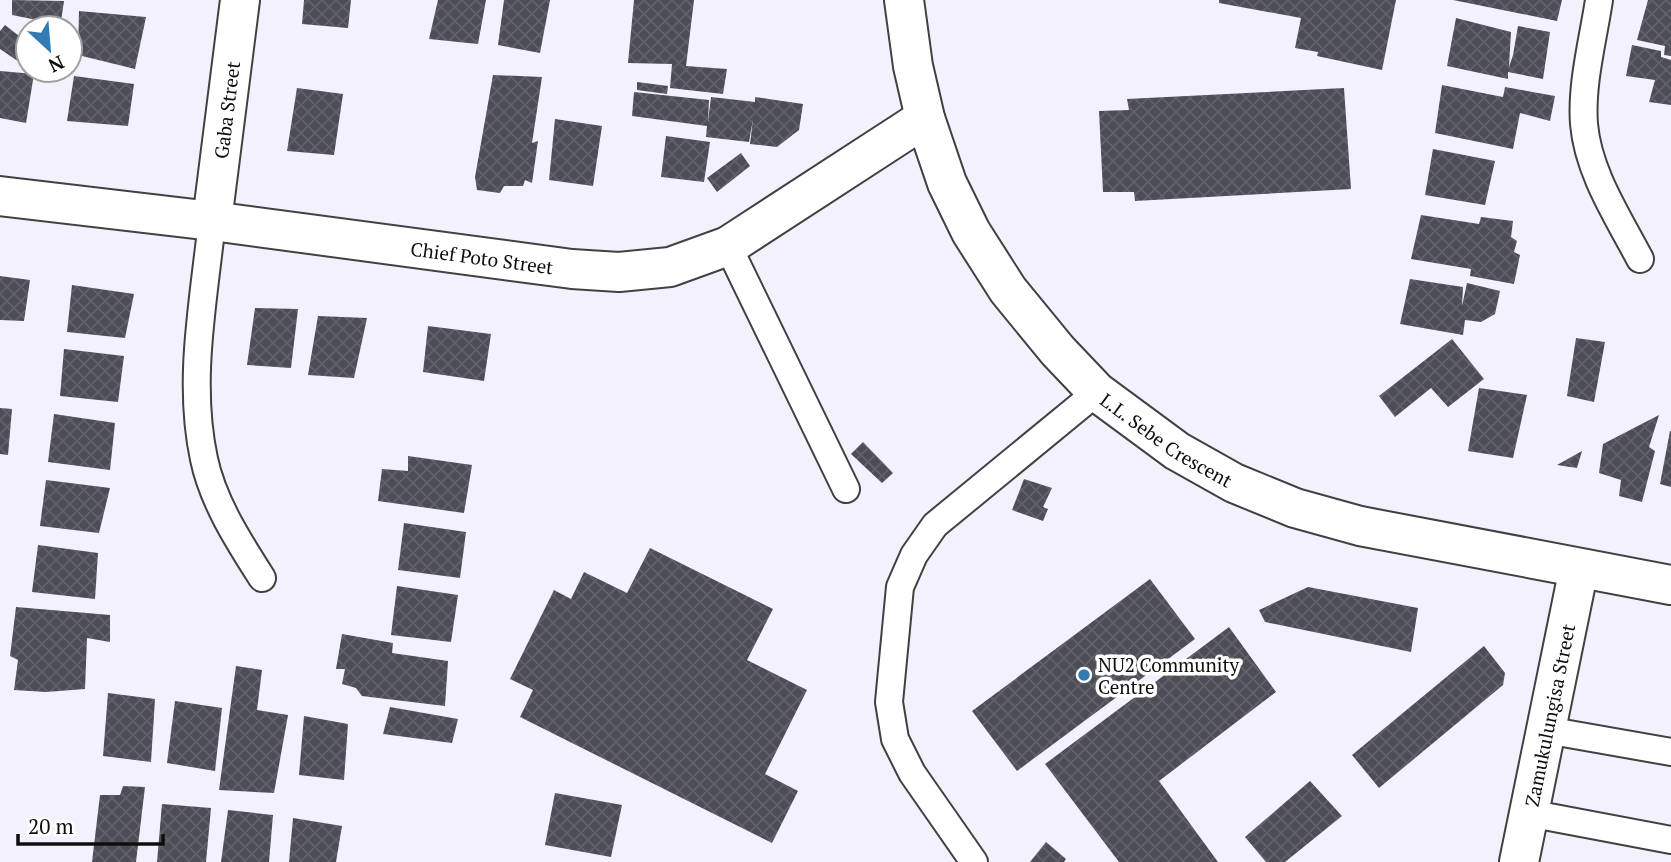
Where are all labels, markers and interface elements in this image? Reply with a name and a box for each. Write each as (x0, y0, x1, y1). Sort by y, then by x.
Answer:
north arrow (14, 14, 84, 84)
text: N (44, 50, 69, 79)
street label: Gaba Street (208, 60, 245, 160)
street label: Chief Poto Street (409, 235, 555, 279)
street label: L.L. Sebe Crescent (1096, 387, 1237, 492)
street label: Zamukulungisa Street (1518, 621, 1580, 809)
place label: NU2 Community Centre (1098, 652, 1239, 699)
marker: NU2 Community Centre (1076, 667, 1092, 683)
scale bar (18, 802, 163, 846)
text: 20 m (28, 812, 74, 840)

